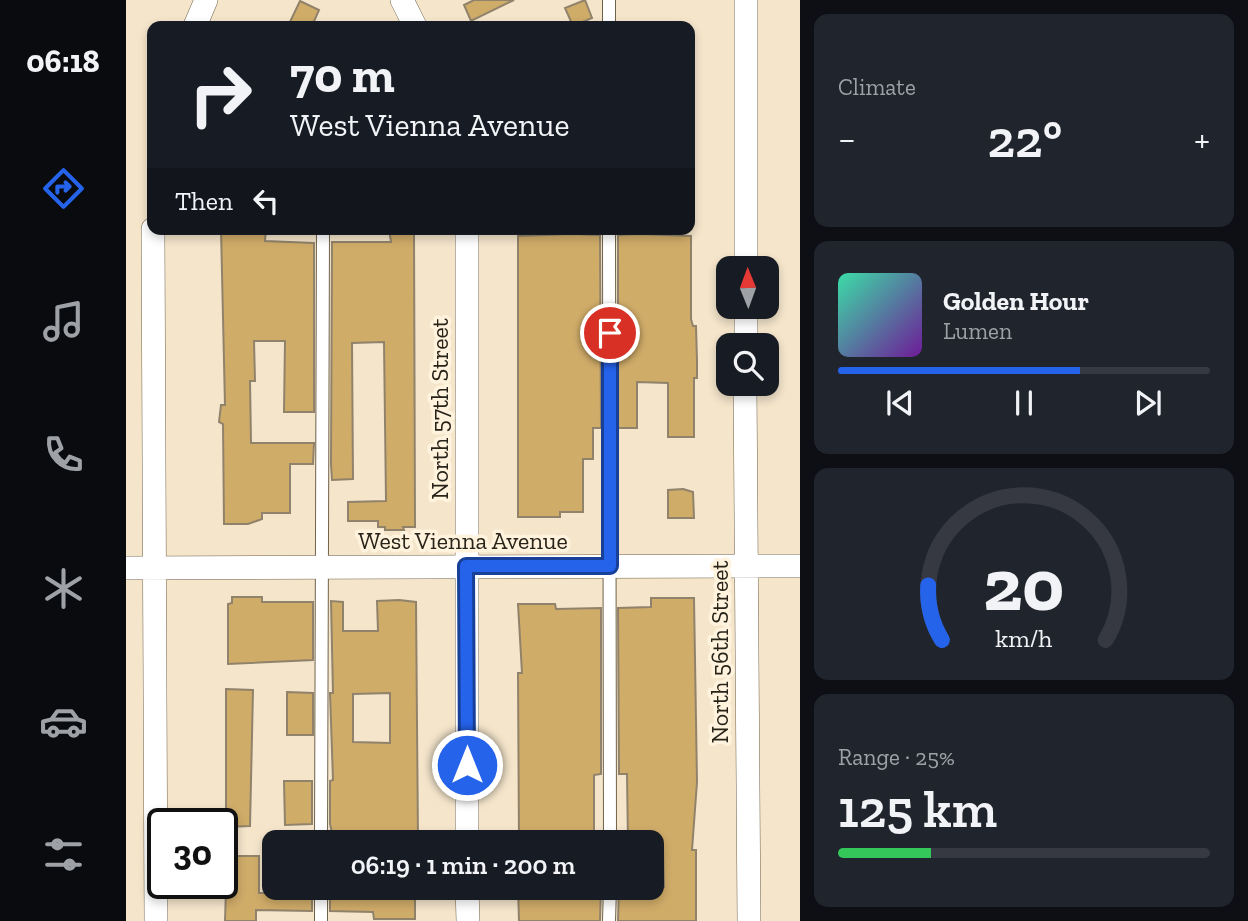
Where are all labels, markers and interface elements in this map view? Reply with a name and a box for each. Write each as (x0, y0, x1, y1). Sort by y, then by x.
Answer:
text: 06:18 (26, 42, 100, 80)
text: 70 m (290, 46, 395, 105)
icon: right (175, 49, 266, 140)
text: Climate (838, 73, 916, 101)
text: West Vienna Avenue (290, 106, 569, 144)
text: 22° (988, 108, 1062, 170)
text: − (838, 116, 856, 162)
text: + (1194, 116, 1210, 162)
icon: directions (39, 164, 88, 213)
icon: left (247, 182, 285, 220)
text: Then (175, 185, 233, 217)
north arrow (716, 256, 779, 318)
map controls (716, 256, 779, 396)
text: Golden Hour (943, 285, 1089, 317)
icon: music (39, 297, 88, 346)
pin (580, 303, 640, 363)
icon: arrive (591, 314, 629, 352)
text: Lumen (943, 317, 1012, 345)
street label: North 57th Street (425, 318, 454, 500)
button: search (716, 333, 779, 396)
icon: previous (881, 384, 919, 422)
icon: pause (1005, 384, 1043, 422)
icon: next (1129, 384, 1167, 422)
icon: phone (39, 430, 88, 479)
street label: West Vienna Avenue (358, 526, 568, 555)
text: 20 (983, 541, 1065, 629)
street label: North 56th Street (705, 560, 734, 743)
icon: climate (39, 564, 88, 613)
text: km/h (995, 623, 1053, 653)
icon: car (39, 697, 88, 746)
position arrow (430, 728, 504, 802)
text: Range · 25% (838, 743, 955, 771)
text: 125 km (838, 778, 997, 840)
speed limit sign: 30 (147, 808, 238, 899)
icon: filters (39, 830, 88, 879)
text: 06:19 · 1 min · 200 m (351, 849, 575, 881)

